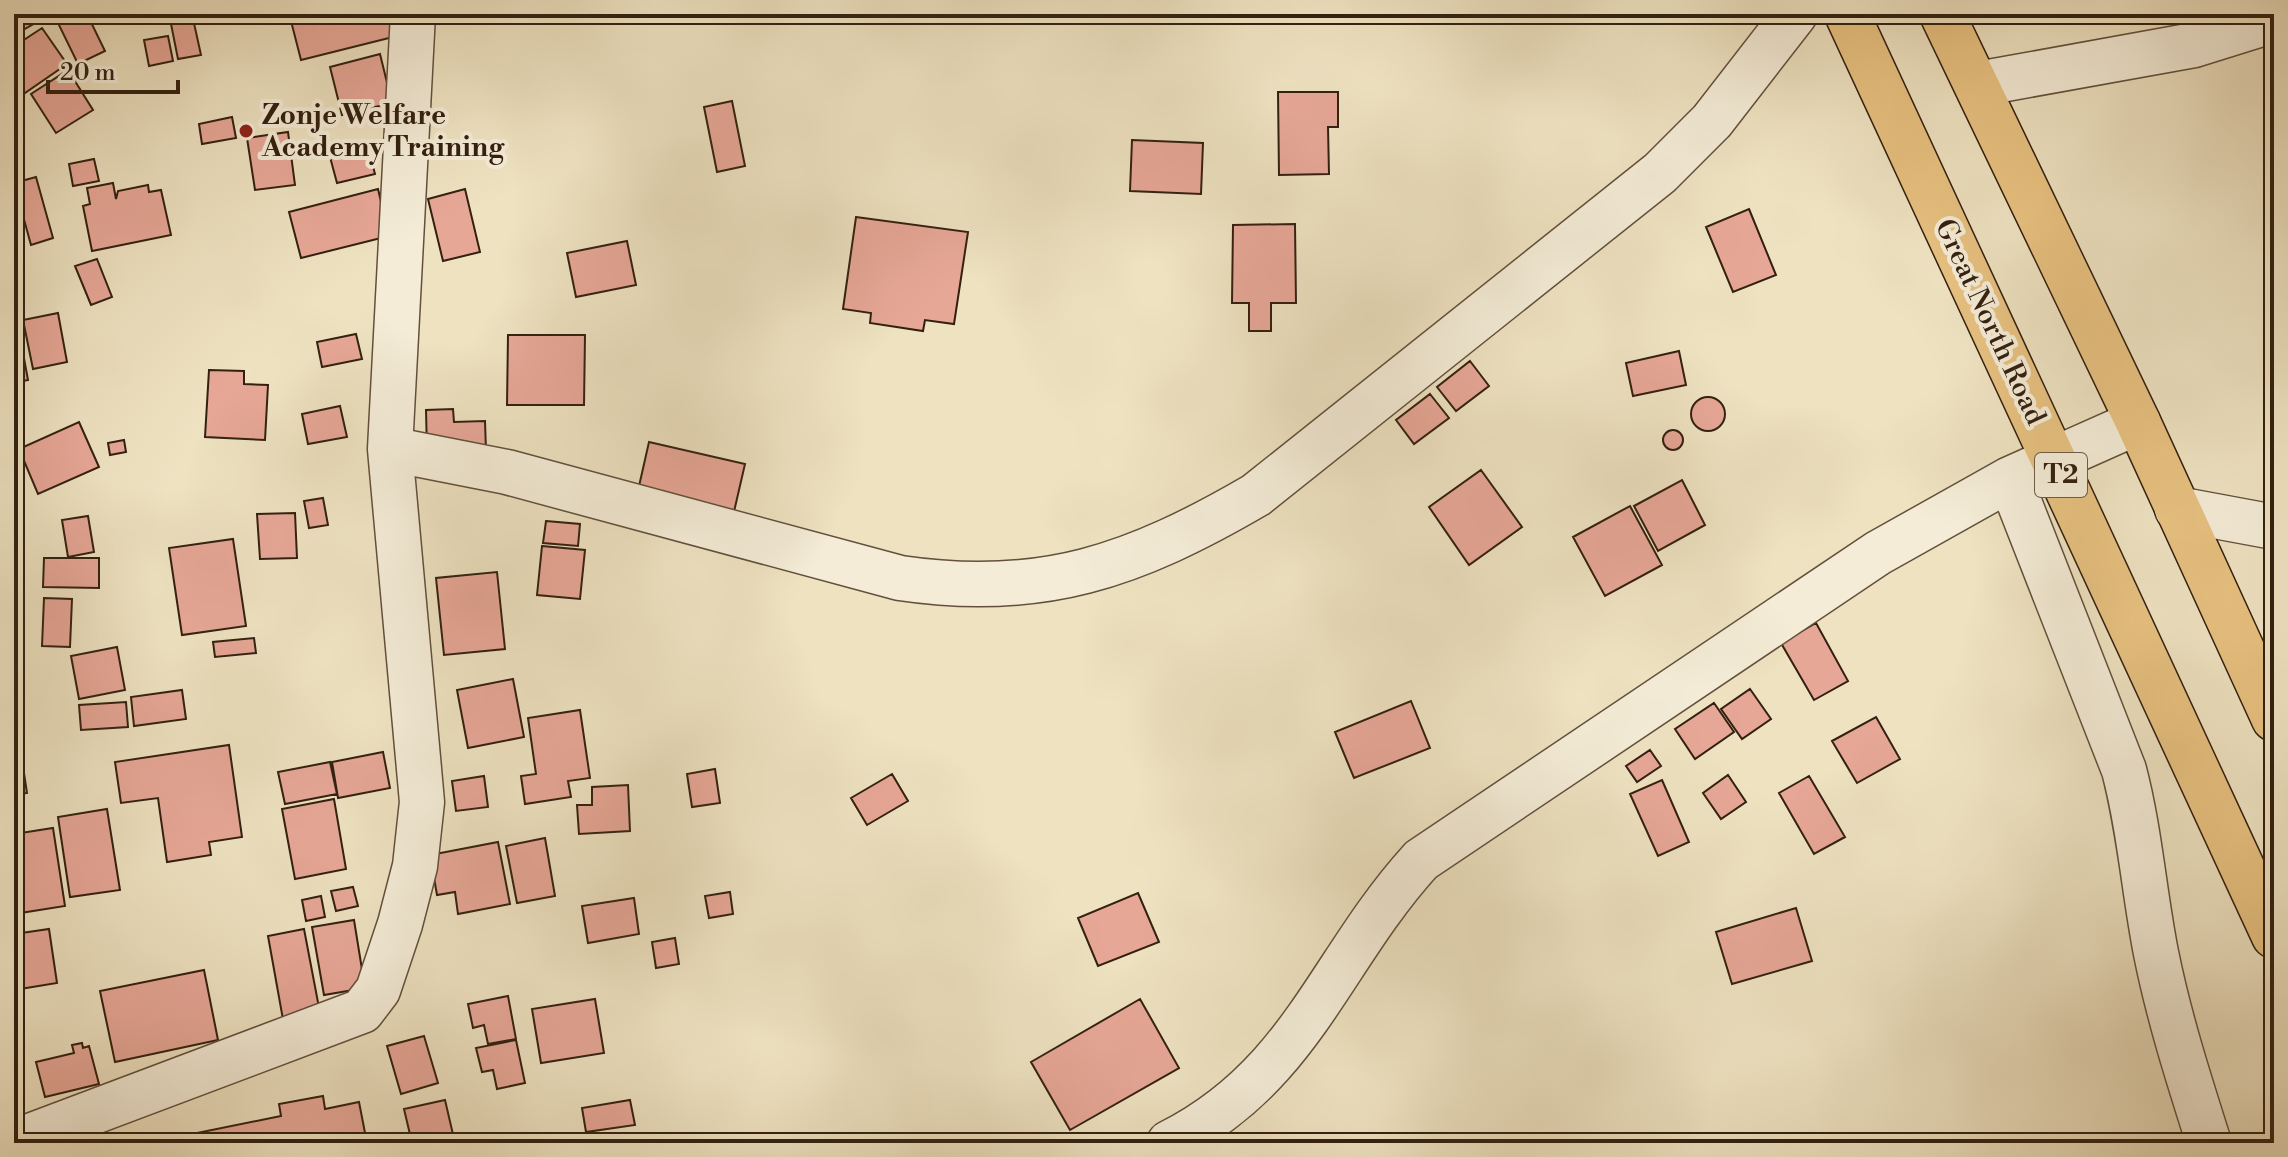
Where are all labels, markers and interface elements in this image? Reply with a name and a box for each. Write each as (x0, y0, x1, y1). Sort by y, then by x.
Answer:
scale bar (48, 44, 178, 94)
text: 20 m (60, 58, 116, 88)
place label: Zonje Welfare Academy Training (261, 98, 505, 165)
marker: Zonje Welfare Academy Training (237, 122, 255, 140)
street label: Great North Road (1927, 213, 2053, 431)
road number: T2 (2035, 453, 2087, 497)

